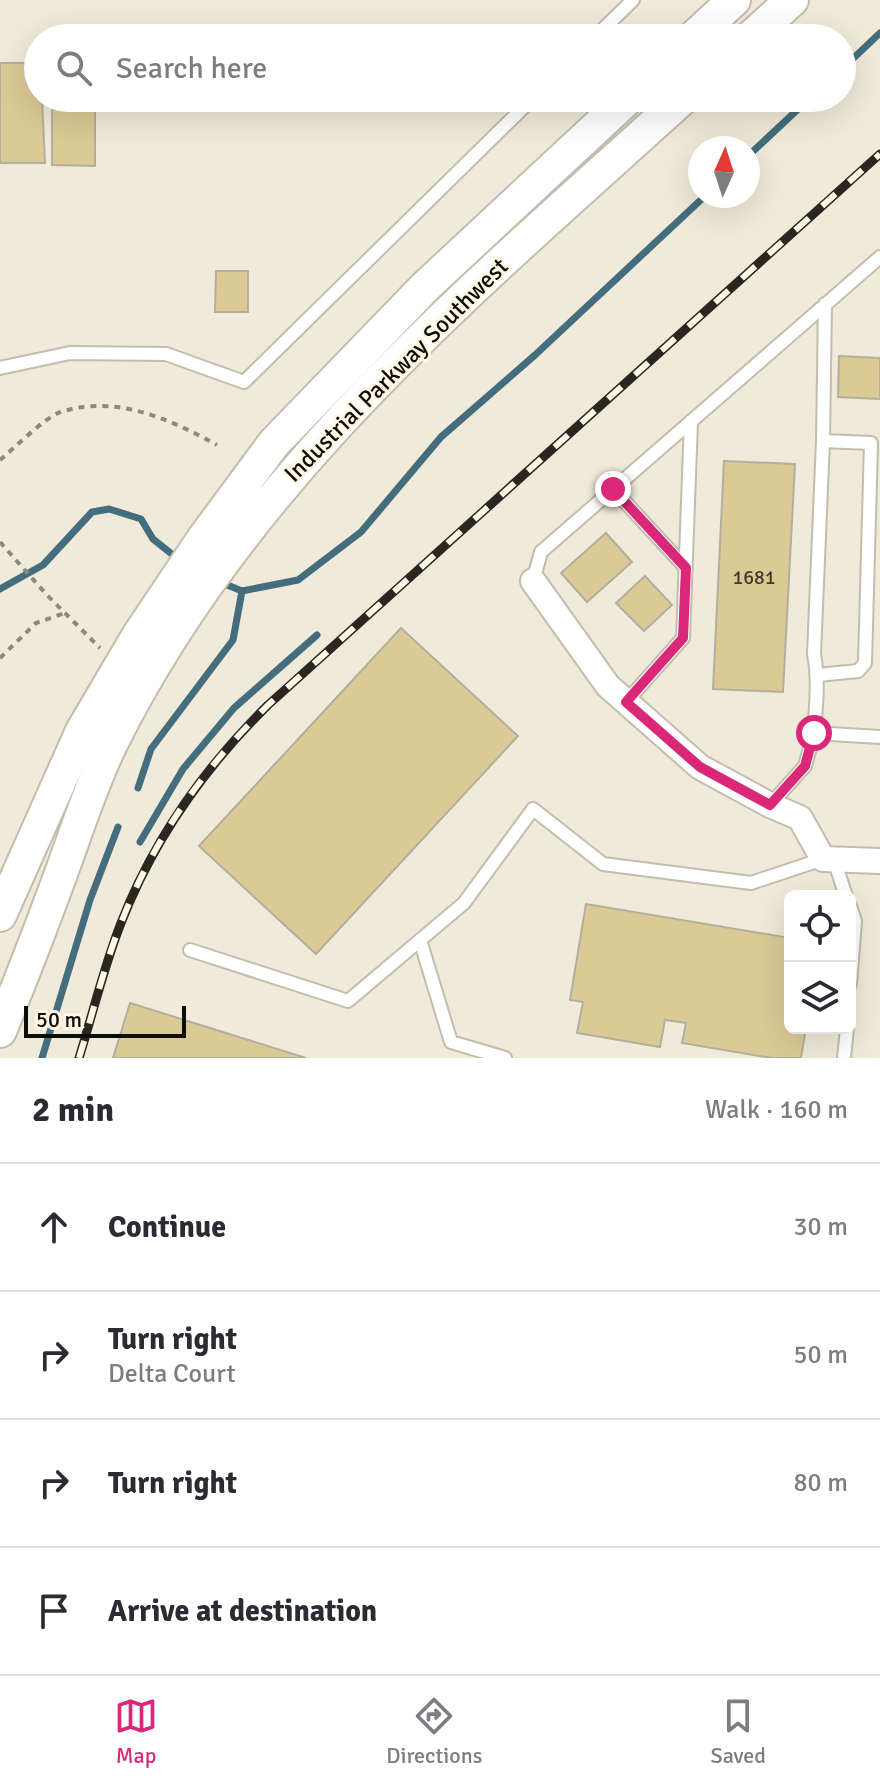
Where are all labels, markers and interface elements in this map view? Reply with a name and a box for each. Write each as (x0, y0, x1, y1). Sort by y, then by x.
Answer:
search box (24, 24, 856, 112)
icon: search (52, 46, 96, 90)
text: Search here (116, 50, 267, 87)
north arrow (688, 136, 760, 208)
street label: Industrial Parkway Southwest (278, 252, 514, 488)
route end (595, 471, 631, 507)
house number: 1681 (732, 565, 776, 590)
route start (796, 715, 832, 751)
map controls (784, 890, 856, 1034)
button: locate (784, 890, 856, 962)
button: layers (784, 962, 856, 1034)
scale bar (24, 1002, 186, 1038)
text: 50 m (36, 1006, 82, 1033)
text: 2 min (32, 1089, 114, 1131)
text: Walk · 160 m (705, 1094, 848, 1126)
icon: ahead (32, 1205, 76, 1249)
text: Continue (108, 1209, 226, 1246)
text: 30 m (793, 1211, 848, 1243)
text: Turn right (108, 1321, 237, 1358)
icon: right (32, 1333, 76, 1377)
text: 50 m (793, 1339, 848, 1371)
text: Delta Court (108, 1358, 236, 1390)
icon: right (32, 1461, 76, 1505)
text: Turn right (108, 1465, 237, 1502)
text: 80 m (793, 1467, 848, 1499)
icon: arrive (32, 1589, 76, 1633)
text: Arrive at destination (108, 1593, 377, 1630)
tab: Map (114, 1694, 158, 1769)
tab: Directions (386, 1694, 482, 1769)
tab: Saved (711, 1694, 766, 1769)

